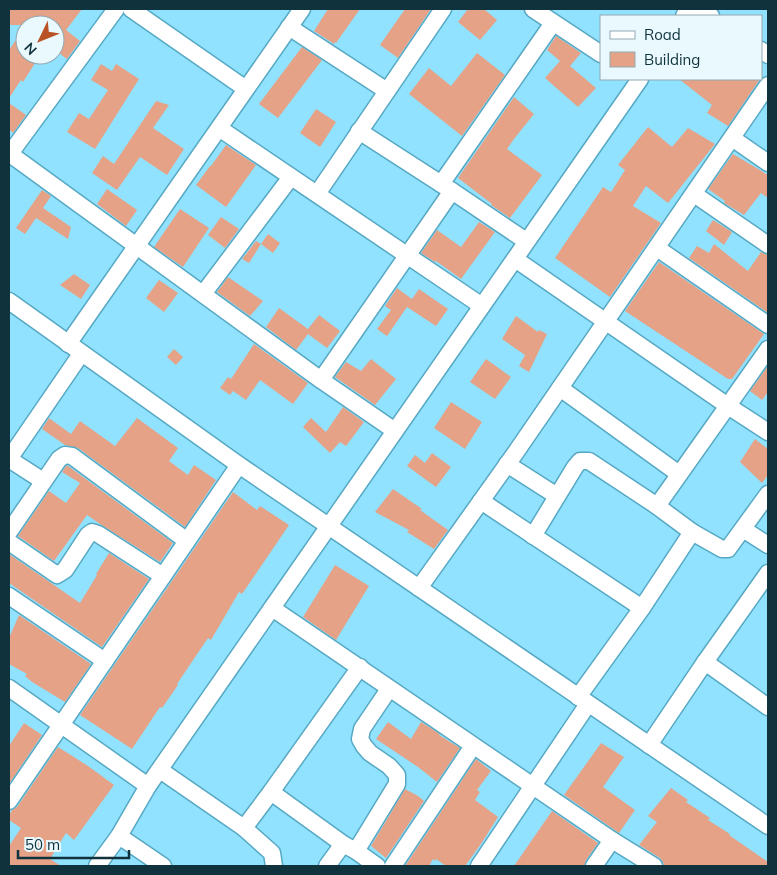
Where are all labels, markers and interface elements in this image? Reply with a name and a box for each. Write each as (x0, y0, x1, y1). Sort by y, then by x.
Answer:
north arrow (15, 15, 65, 65)
legend (600, 15, 762, 80)
text: Road (644, 25, 681, 44)
text: N (20, 39, 41, 59)
text: Building (644, 50, 700, 69)
scale bar (18, 828, 129, 860)
text: 50 m (25, 835, 60, 854)

